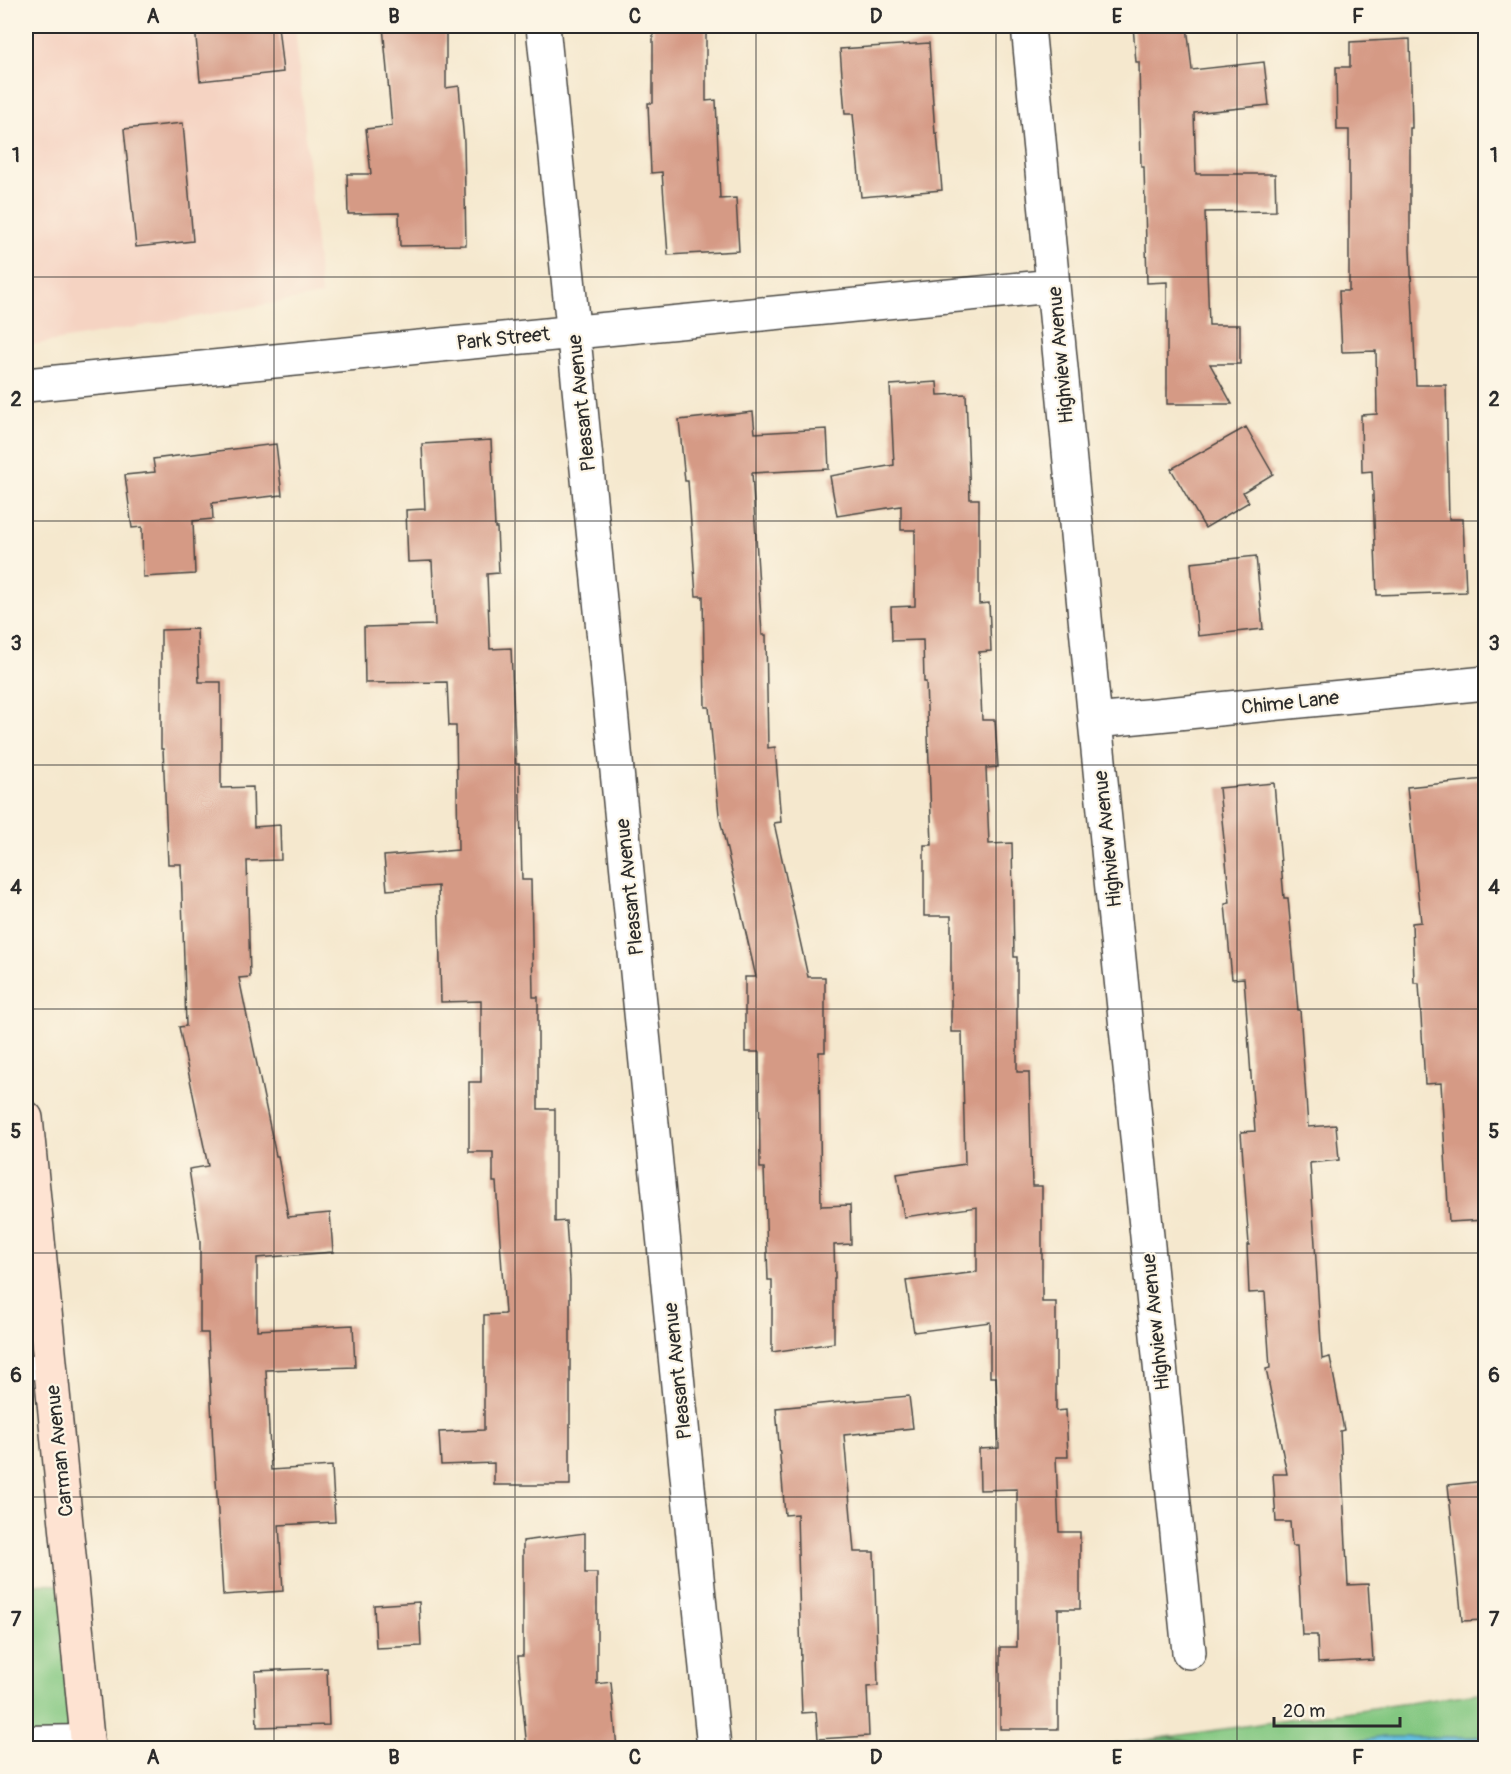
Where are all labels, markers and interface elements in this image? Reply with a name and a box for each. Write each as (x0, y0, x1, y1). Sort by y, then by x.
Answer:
text: A (147, 4, 160, 29)
text: B (388, 4, 400, 29)
text: C (629, 4, 641, 29)
text: D (870, 4, 883, 29)
text: E (1112, 4, 1123, 29)
text: F (1352, 4, 1364, 29)
text: 1 (12, 143, 20, 168)
text: 1 (1490, 143, 1498, 168)
street label: Highview Avenue (1042, 285, 1079, 425)
street label: Park Street (455, 321, 552, 356)
street label: Pleasant Avenue (562, 333, 601, 473)
text: 2 (10, 387, 22, 412)
text: 2 (1488, 387, 1500, 412)
text: 3 (10, 631, 22, 656)
text: 3 (1488, 631, 1500, 656)
street label: Chime Lane (1240, 685, 1340, 720)
street label: Highview Avenue (1088, 769, 1127, 909)
street label: Pleasant Avenue (610, 817, 649, 957)
text: 4 (10, 875, 22, 900)
text: 4 (1488, 875, 1500, 900)
text: 5 (11, 1119, 22, 1144)
text: 5 (1489, 1119, 1500, 1144)
street label: Highview Avenue (1136, 1252, 1175, 1392)
street label: Pleasant Avenue (658, 1301, 697, 1441)
text: 6 (10, 1363, 22, 1388)
text: 6 (1488, 1363, 1500, 1388)
street label: Carman Avenue (40, 1384, 79, 1518)
text: 7 (11, 1607, 22, 1632)
text: 7 (1489, 1607, 1500, 1632)
scale bar (1274, 1690, 1400, 1728)
text: 20 m (1283, 1700, 1325, 1723)
text: A (147, 1745, 160, 1770)
text: B (388, 1745, 400, 1770)
text: C (629, 1745, 641, 1770)
text: D (870, 1745, 883, 1770)
text: E (1112, 1745, 1123, 1770)
text: F (1352, 1745, 1364, 1770)

